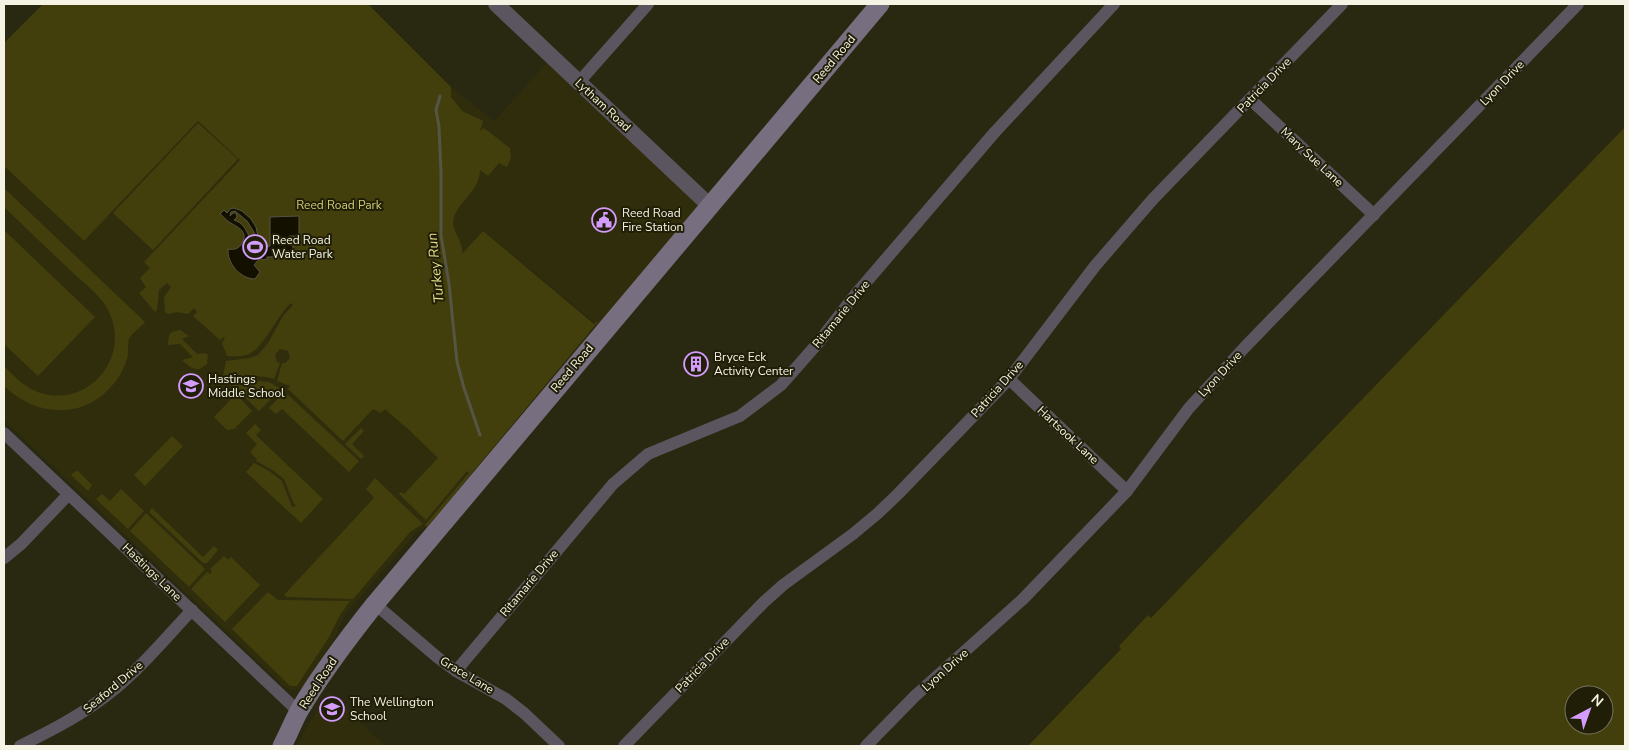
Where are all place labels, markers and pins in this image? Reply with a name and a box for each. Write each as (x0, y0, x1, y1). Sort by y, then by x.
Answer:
place label: Reed Road Fire Station (622, 205, 683, 235)
public building icon: Reed Road Fire Station (591, 207, 617, 233)
place label: Reed Road Water Park (272, 232, 334, 262)
sports icon: Reed Road Water Park (242, 234, 268, 260)
place label: Bryce Eck Activity Center (714, 349, 794, 379)
building icon: Bryce Eck Activity Center (683, 351, 709, 377)
place label: Hastings Middle School (208, 371, 285, 401)
school or university icon: Hastings Middle School (178, 373, 204, 399)
place label: The Wellington School (350, 694, 434, 724)
school or university icon: The Wellington School (319, 696, 345, 722)

